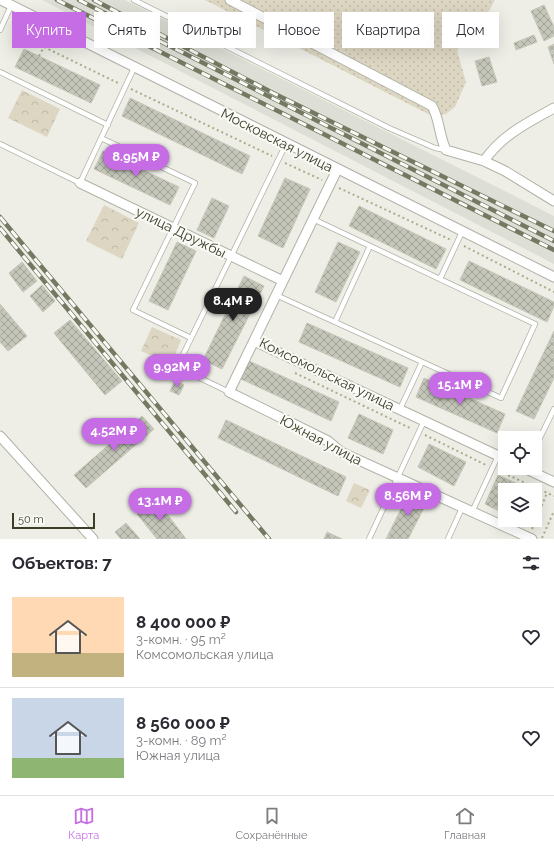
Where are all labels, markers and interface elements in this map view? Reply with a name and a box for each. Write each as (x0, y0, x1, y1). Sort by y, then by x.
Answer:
chip: Купить (12, 12, 86, 48)
chip: Снять (94, 12, 160, 48)
chip: Фильтры (168, 12, 256, 48)
chip: Новое (264, 12, 334, 48)
chip: Квартира (342, 12, 434, 48)
chip: Дом (442, 12, 499, 48)
street label: Московская улица (218, 105, 336, 175)
pin: 8.95M ₽ (99, 144, 173, 178)
text: 8.95M ₽ (112, 149, 160, 164)
street label: улица Дружбы (133, 203, 229, 261)
pin: 8.4M ₽ (200, 288, 266, 322)
text: 8.4M ₽ (213, 293, 253, 308)
street label: Комсомольская улица (257, 334, 397, 414)
pin: 9.92M ₽ (140, 354, 214, 388)
text: 9.92M ₽ (153, 359, 201, 374)
pin: 15.1M ₽ (423, 372, 497, 406)
text: 15.1M ₽ (438, 377, 482, 392)
street label: Южная улица (277, 412, 365, 468)
pin: 4.52M ₽ (77, 418, 151, 452)
text: 4.52M ₽ (91, 423, 137, 438)
map controls (498, 431, 542, 527)
button: locate (498, 431, 542, 475)
pin: 8.56M ₽ (371, 483, 445, 517)
button: layers (498, 483, 542, 527)
pin: 13.1M ₽ (123, 488, 197, 522)
text: 8.56M ₽ (384, 488, 432, 503)
text: 13.1M ₽ (138, 493, 182, 508)
scale bar (12, 511, 95, 530)
text: 50 m (18, 513, 44, 526)
icon: filters (520, 552, 542, 574)
text: Объектов: 7 (12, 553, 112, 573)
text: 8 400 000 ₽ (136, 612, 230, 632)
icon: home (44, 613, 92, 661)
icon: heart (520, 626, 542, 648)
text: 3-комн. · 95 m² (136, 632, 226, 647)
text: Комсомольская улица (136, 647, 274, 662)
text: 8 560 000 ₽ (136, 713, 230, 733)
icon: home (44, 714, 92, 762)
icon: heart (520, 727, 542, 749)
text: 3-комн. · 89 m² (136, 733, 226, 748)
text: Южная улица (136, 748, 220, 763)
tab: Карта (68, 805, 99, 842)
tab: Сохранённые (236, 805, 308, 842)
tab: Главная (444, 805, 486, 842)

